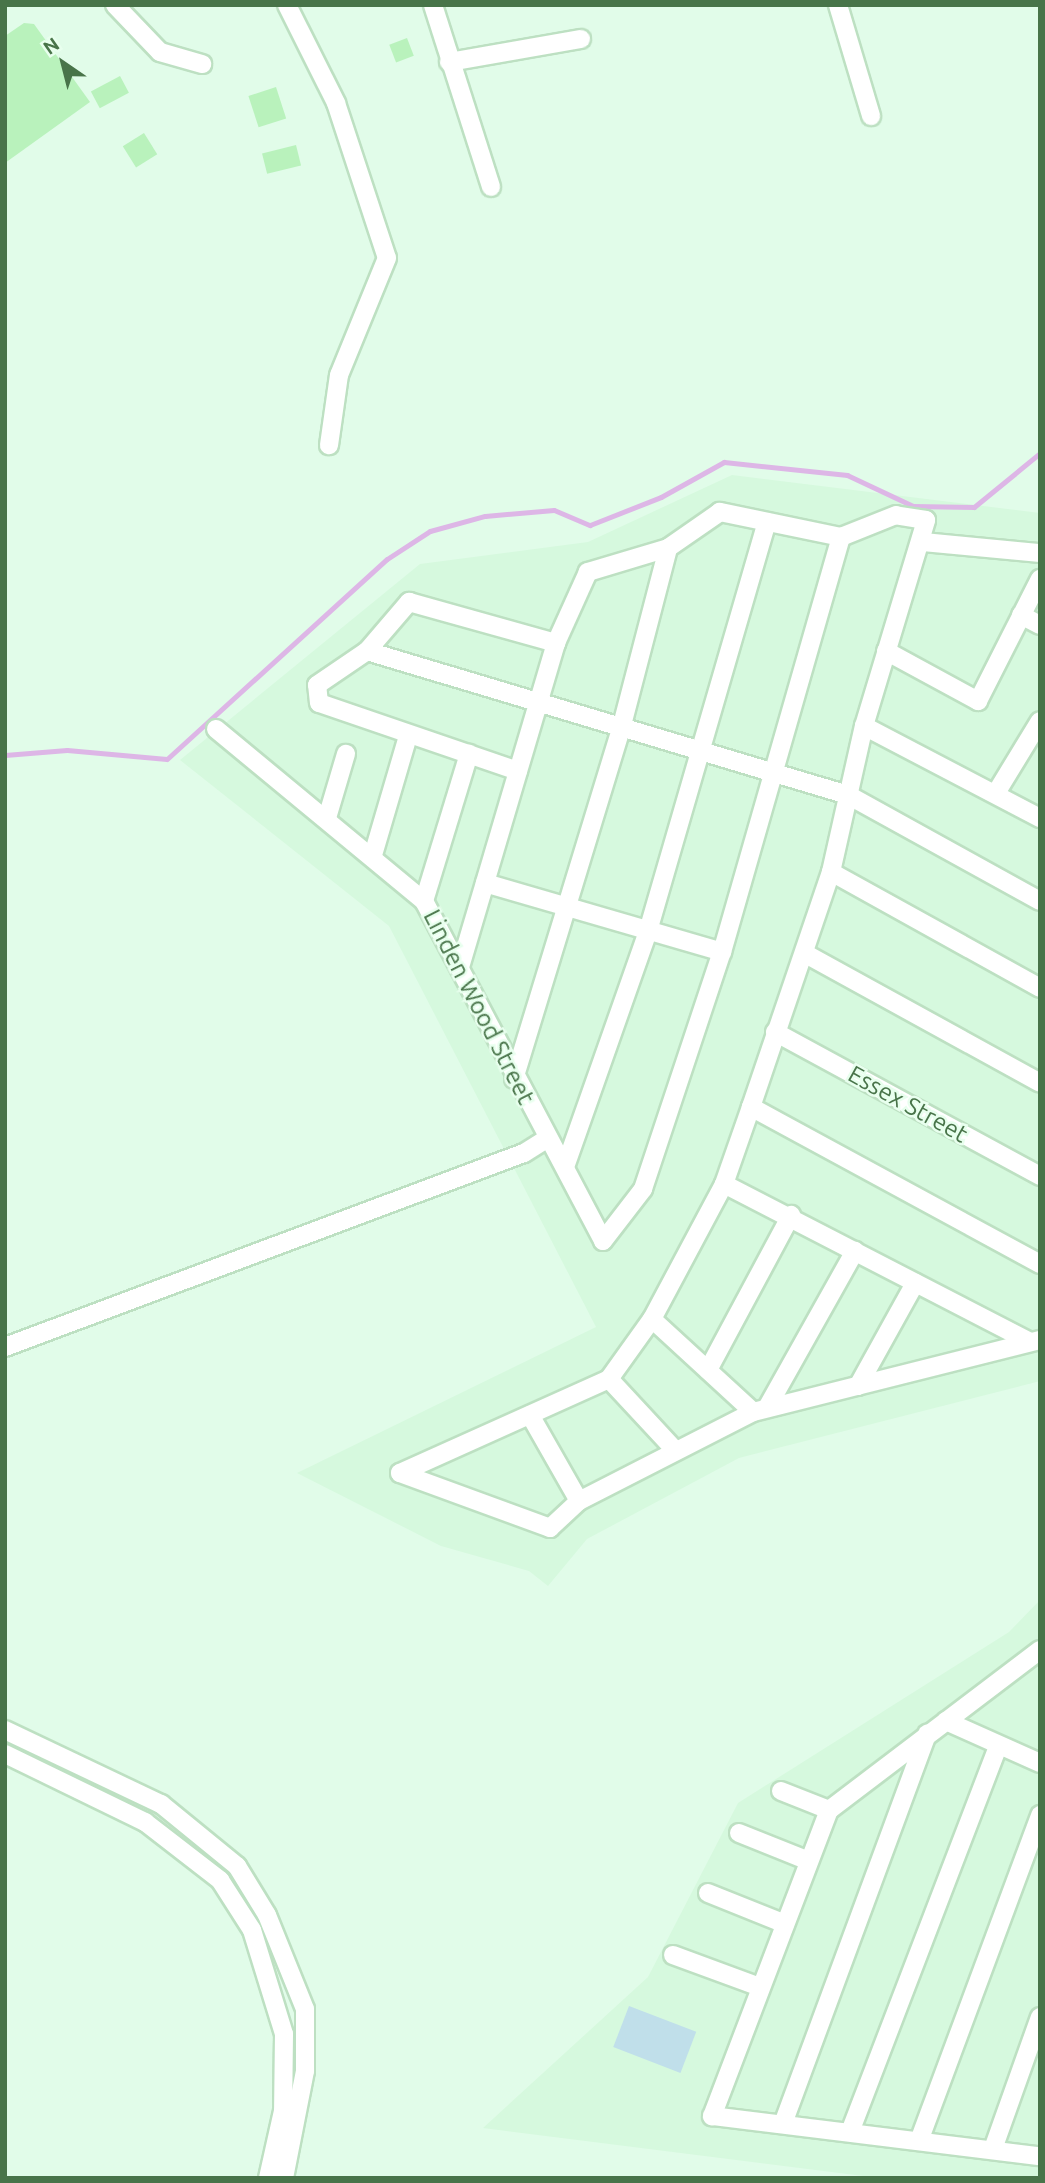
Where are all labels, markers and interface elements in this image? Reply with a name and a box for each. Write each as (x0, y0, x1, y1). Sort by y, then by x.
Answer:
north arrow (28, 28, 98, 98)
text: N (39, 33, 63, 59)
street label: Linden Wood Street (417, 905, 541, 1109)
street label: Essex Street (843, 1059, 973, 1149)

